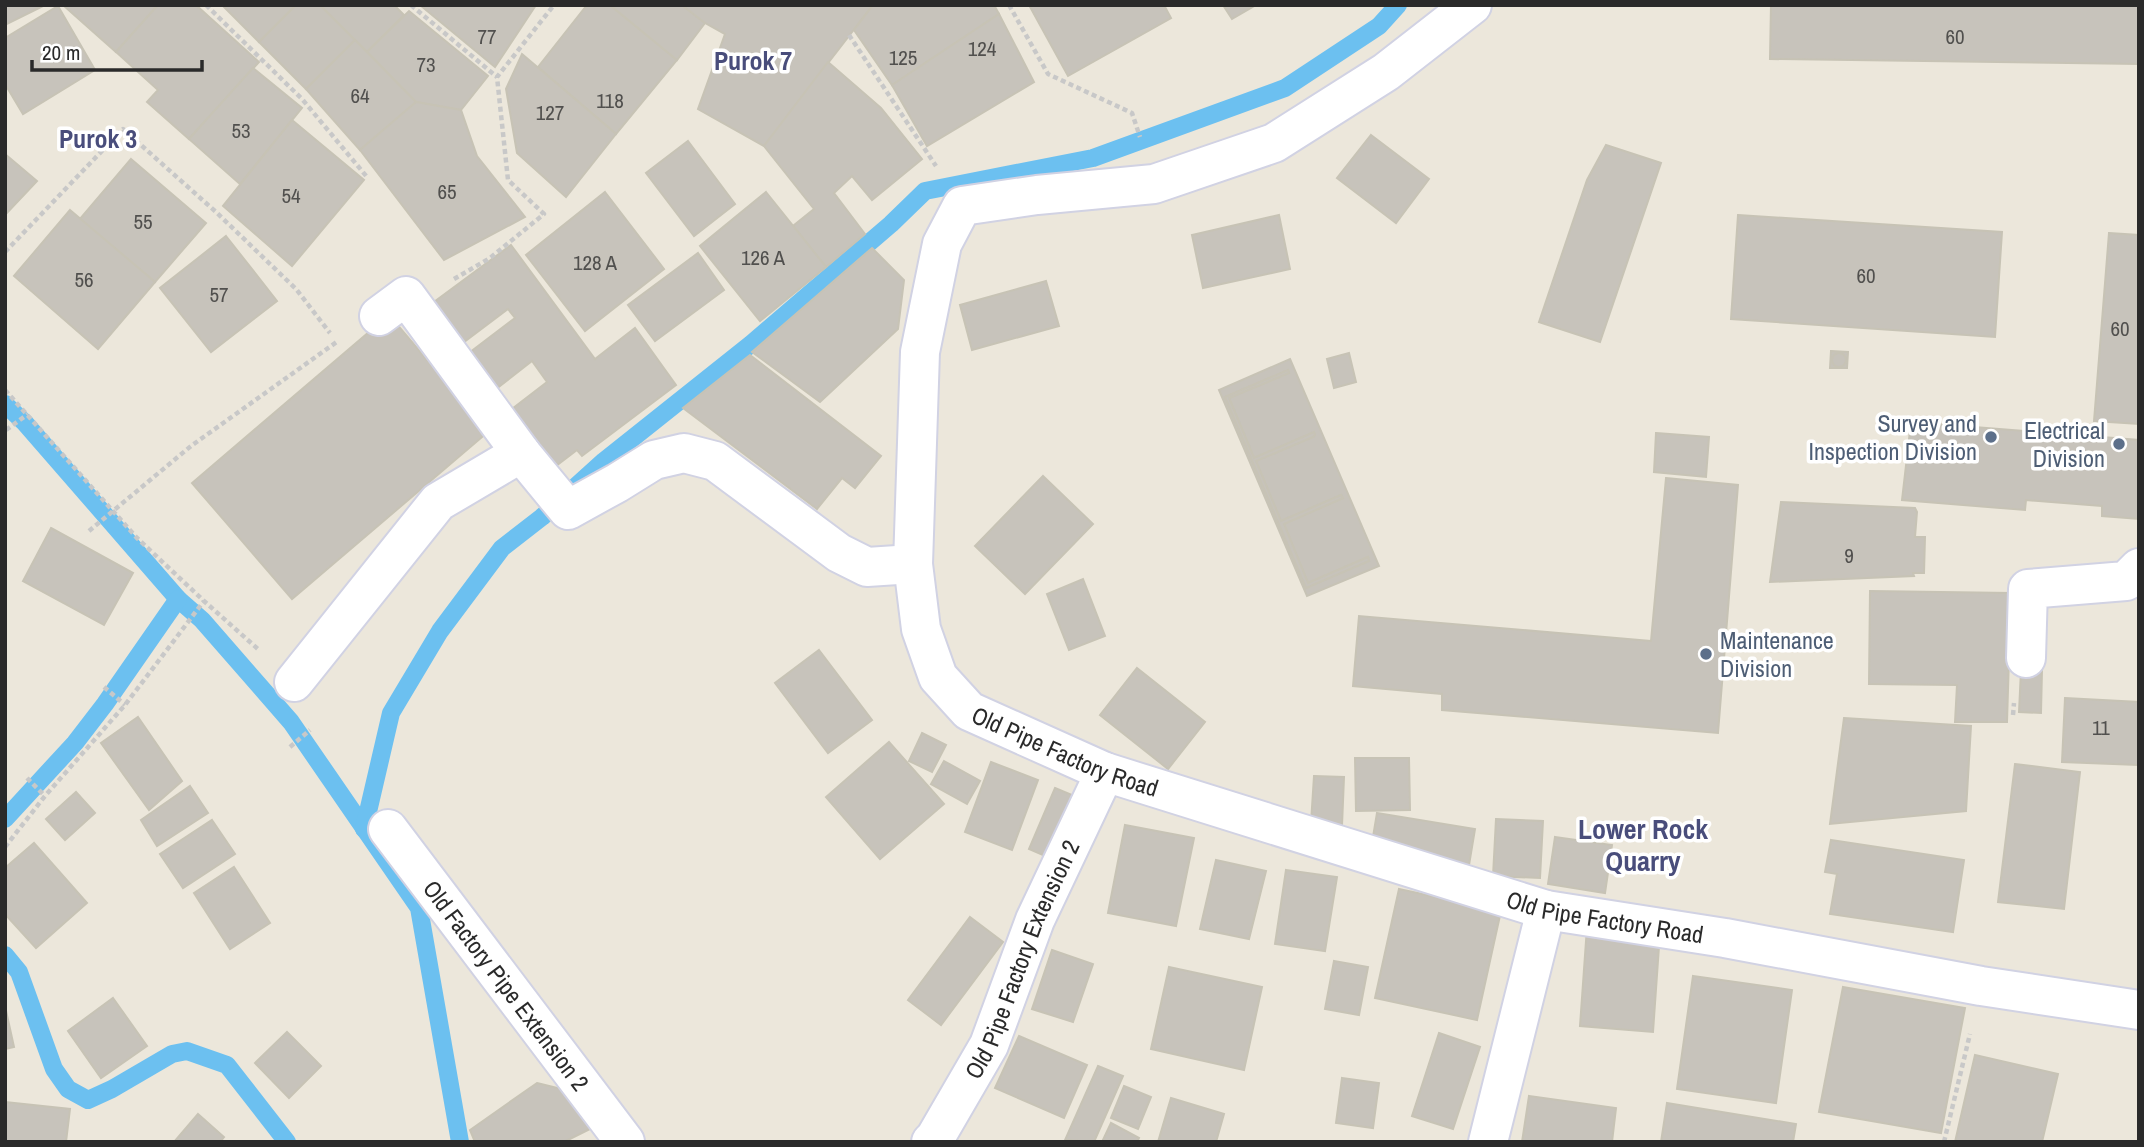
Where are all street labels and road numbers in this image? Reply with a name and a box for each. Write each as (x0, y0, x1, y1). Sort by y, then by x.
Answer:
street label: Old Pipe Factory Road (967, 698, 1162, 804)
street label: Old Pipe Factory Extension 2 (957, 835, 1087, 1085)
street label: Old Factory Pipe Extension 2 (416, 873, 596, 1097)
street label: Old Pipe Factory Road (1503, 883, 1706, 950)

